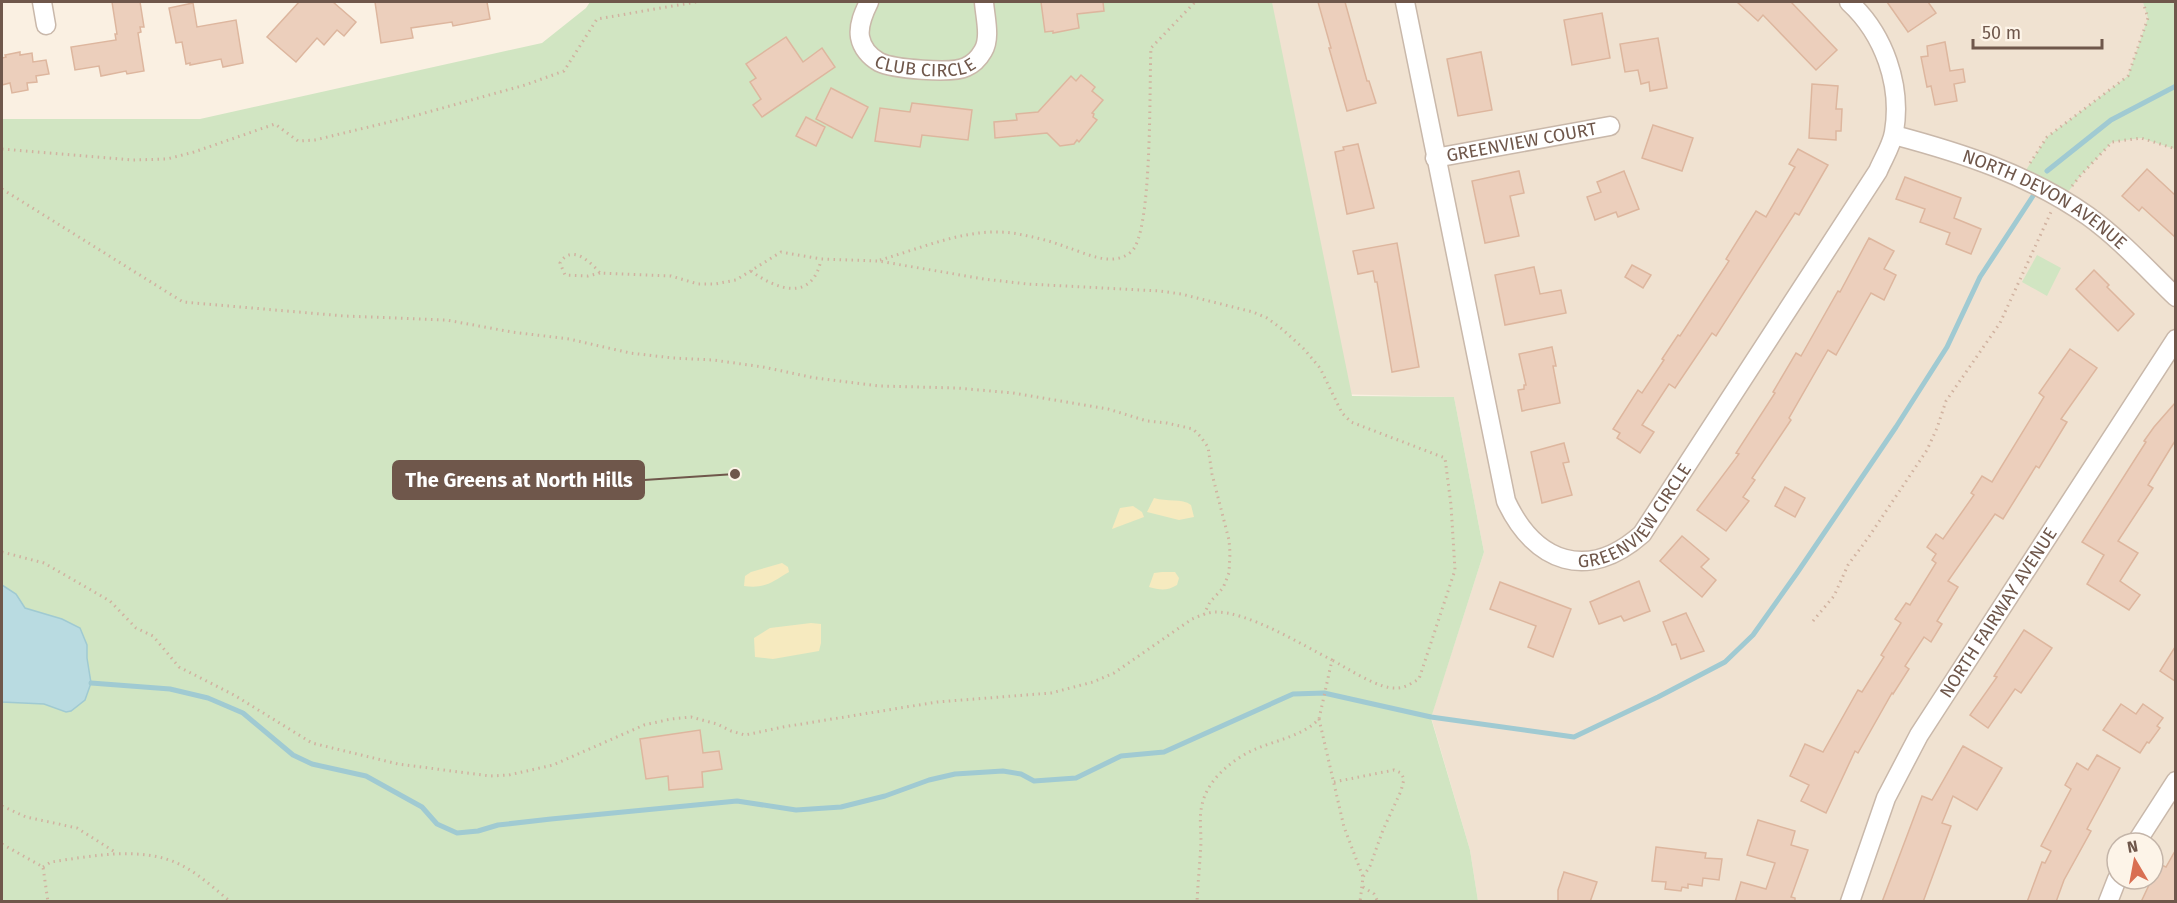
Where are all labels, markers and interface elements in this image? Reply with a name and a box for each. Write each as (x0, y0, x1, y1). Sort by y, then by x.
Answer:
scale bar (1973, 12, 2102, 50)
text: 50 m (1982, 22, 2021, 44)
street label: CLUB CIRCLE (871, 50, 980, 81)
street label: GREENVIEW COURT (1445, 118, 1599, 167)
street label: NORTH DEVON AVENUE (1960, 145, 2131, 254)
street label: GREENVIEW CIRCLE (1577, 459, 1696, 572)
callout: The Greens at North Hills (393, 461, 644, 499)
text: The Greens at North Hills (405, 468, 633, 492)
street label: NORTH FAIRWAY AVENUE (1935, 523, 2062, 702)
north arrow (2105, 831, 2165, 891)
text: N (2126, 836, 2139, 857)

